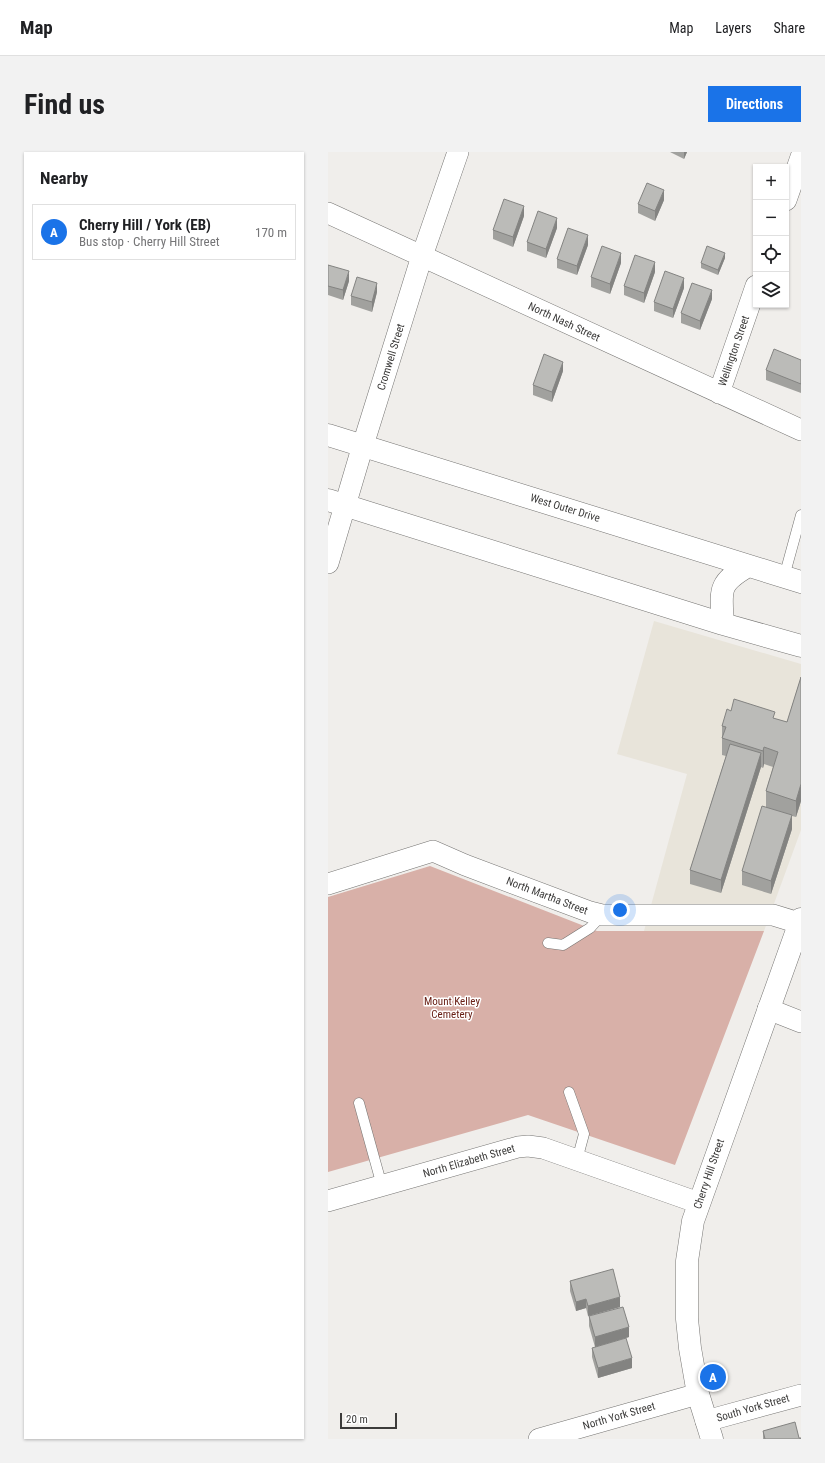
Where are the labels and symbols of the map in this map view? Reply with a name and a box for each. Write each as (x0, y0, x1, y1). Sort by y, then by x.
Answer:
street label: North Nash Street (526, 300, 602, 344)
street label: Wellington Street (716, 314, 752, 388)
street label: Cromwell Street (375, 322, 407, 392)
street label: West Outer Drive (529, 491, 601, 525)
street label: North Martha Street (504, 874, 590, 918)
your location (610, 900, 630, 920)
park label: Mount Kelley Cemetery (424, 995, 480, 1021)
street label: Cherry Hill Street (691, 1137, 727, 1211)
street label: North Elizabeth Street (421, 1142, 517, 1180)
pin: A (700, 1362, 726, 1392)
street label: South York Street (715, 1391, 791, 1425)
street label: North York Street (581, 1399, 657, 1433)
scale bar (340, 1411, 397, 1430)

